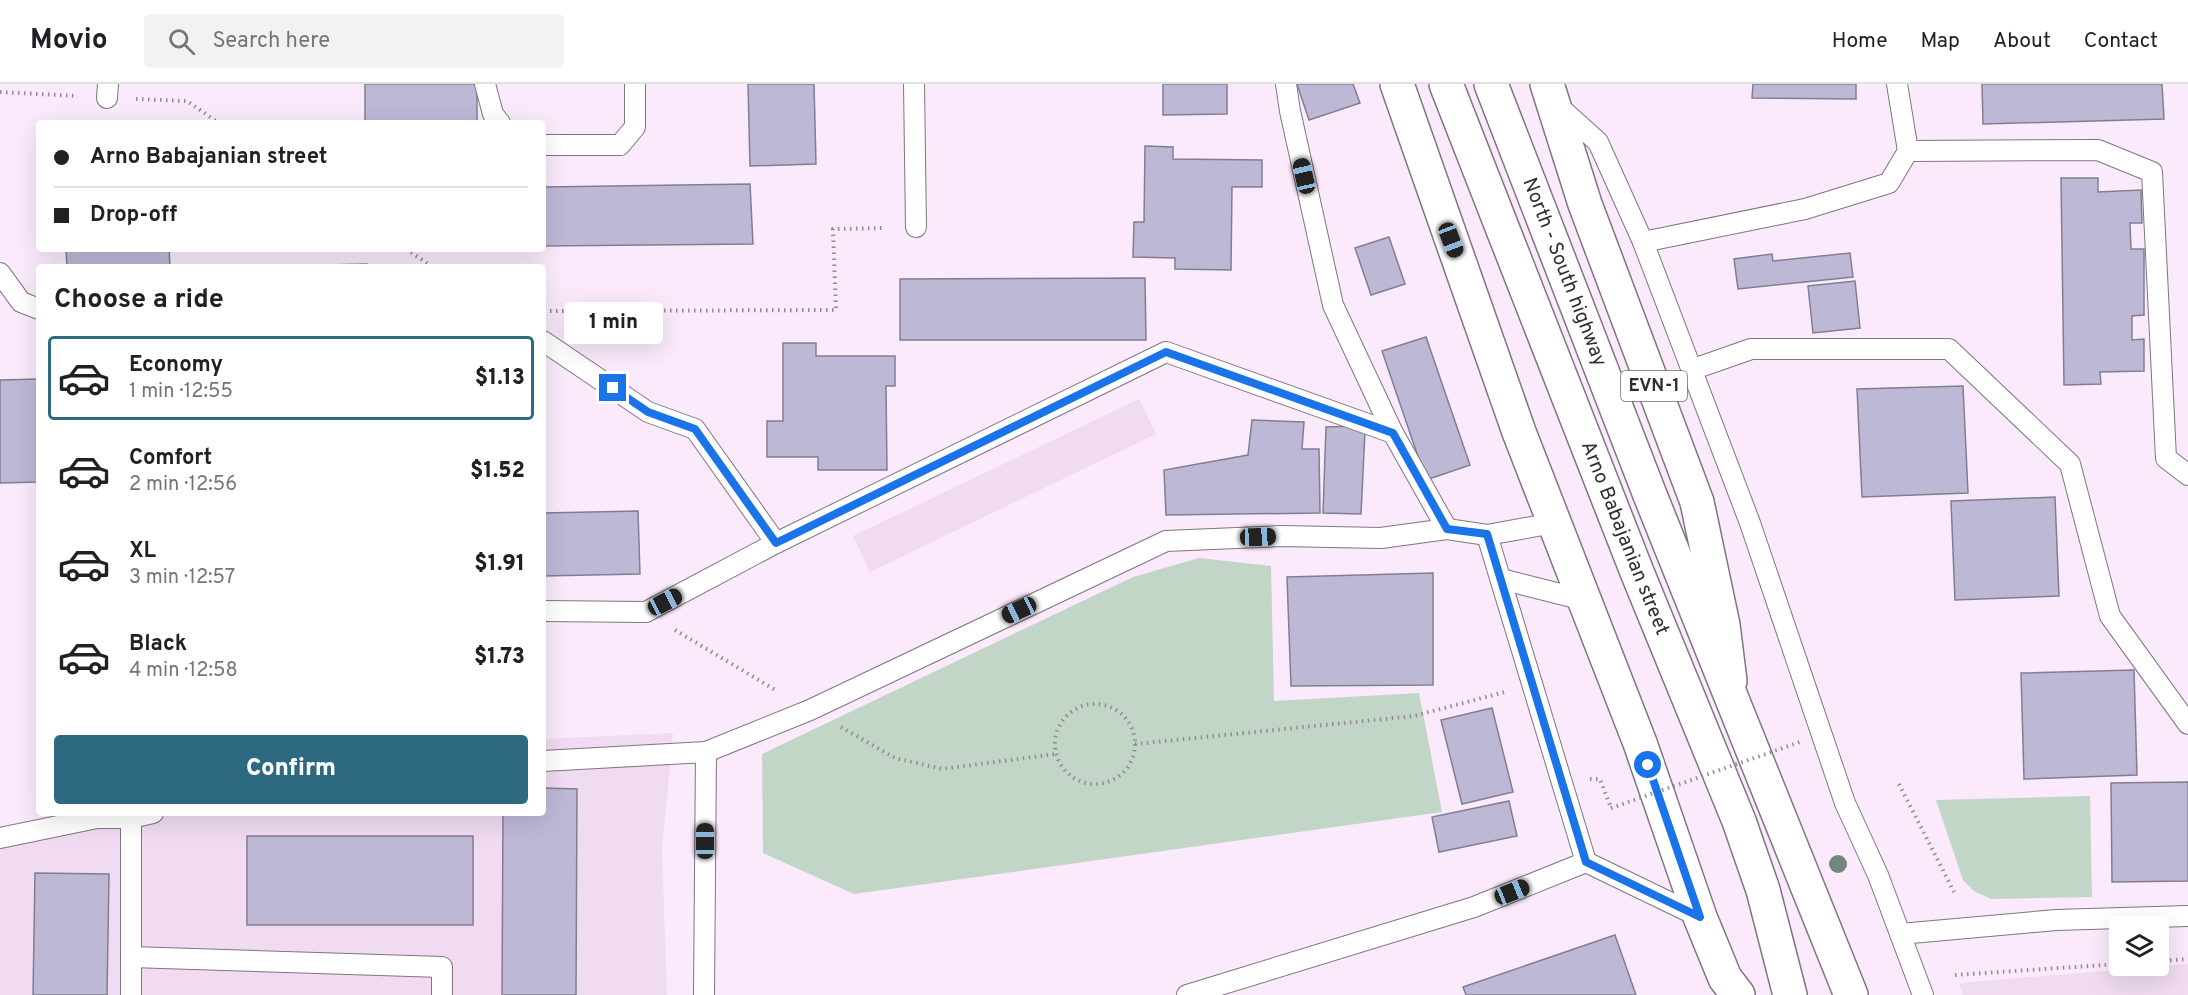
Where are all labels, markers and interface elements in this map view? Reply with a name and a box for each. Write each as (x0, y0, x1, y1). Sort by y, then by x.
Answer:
search box (144, 14, 564, 68)
text: Movio (30, 23, 108, 59)
icon: search (165, 25, 198, 58)
text: Search here (213, 28, 330, 55)
text: Home (1832, 28, 1888, 55)
text: Map (1921, 28, 1960, 55)
text: About (1993, 28, 2051, 55)
text: Contact (2084, 28, 2158, 55)
text: Arno Babajanian street (90, 144, 327, 171)
car (1291, 156, 1317, 196)
street label: North - South highway (1516, 174, 1612, 370)
text: Drop-off (90, 202, 177, 229)
car (1436, 220, 1466, 260)
text: Choose a ride (54, 283, 224, 317)
callout: 1 min (564, 301, 662, 343)
text: 1 min (589, 310, 638, 336)
icon: car (57, 351, 111, 405)
text: Economy (129, 352, 223, 379)
text: $1.13 (475, 365, 525, 392)
road number: EVN-1 (1621, 371, 1687, 401)
route end (599, 374, 626, 401)
text: 1 min · 12:55 (129, 379, 233, 405)
street label: Arno Babajanian street (1574, 437, 1675, 639)
icon: car (57, 444, 111, 498)
text: Comfort (129, 445, 212, 472)
text: $1.52 (470, 458, 525, 485)
text: 2 min · 12:56 (129, 472, 237, 498)
car (1240, 527, 1276, 547)
icon: car (57, 537, 111, 591)
text: XL (129, 538, 156, 565)
text: $1.91 (474, 551, 525, 578)
text: 3 min · 12:57 (129, 565, 235, 591)
car (645, 586, 685, 618)
car (999, 594, 1039, 626)
icon: car (57, 630, 111, 684)
text: Black (129, 631, 187, 658)
text: $1.73 (474, 644, 525, 671)
text: 4 min · 12:58 (129, 658, 238, 684)
button: Confirm (54, 735, 528, 804)
route start (1634, 751, 1661, 778)
car (696, 823, 714, 859)
car (1492, 877, 1532, 907)
map controls (2109, 916, 2169, 976)
button: layers (2109, 916, 2169, 976)

